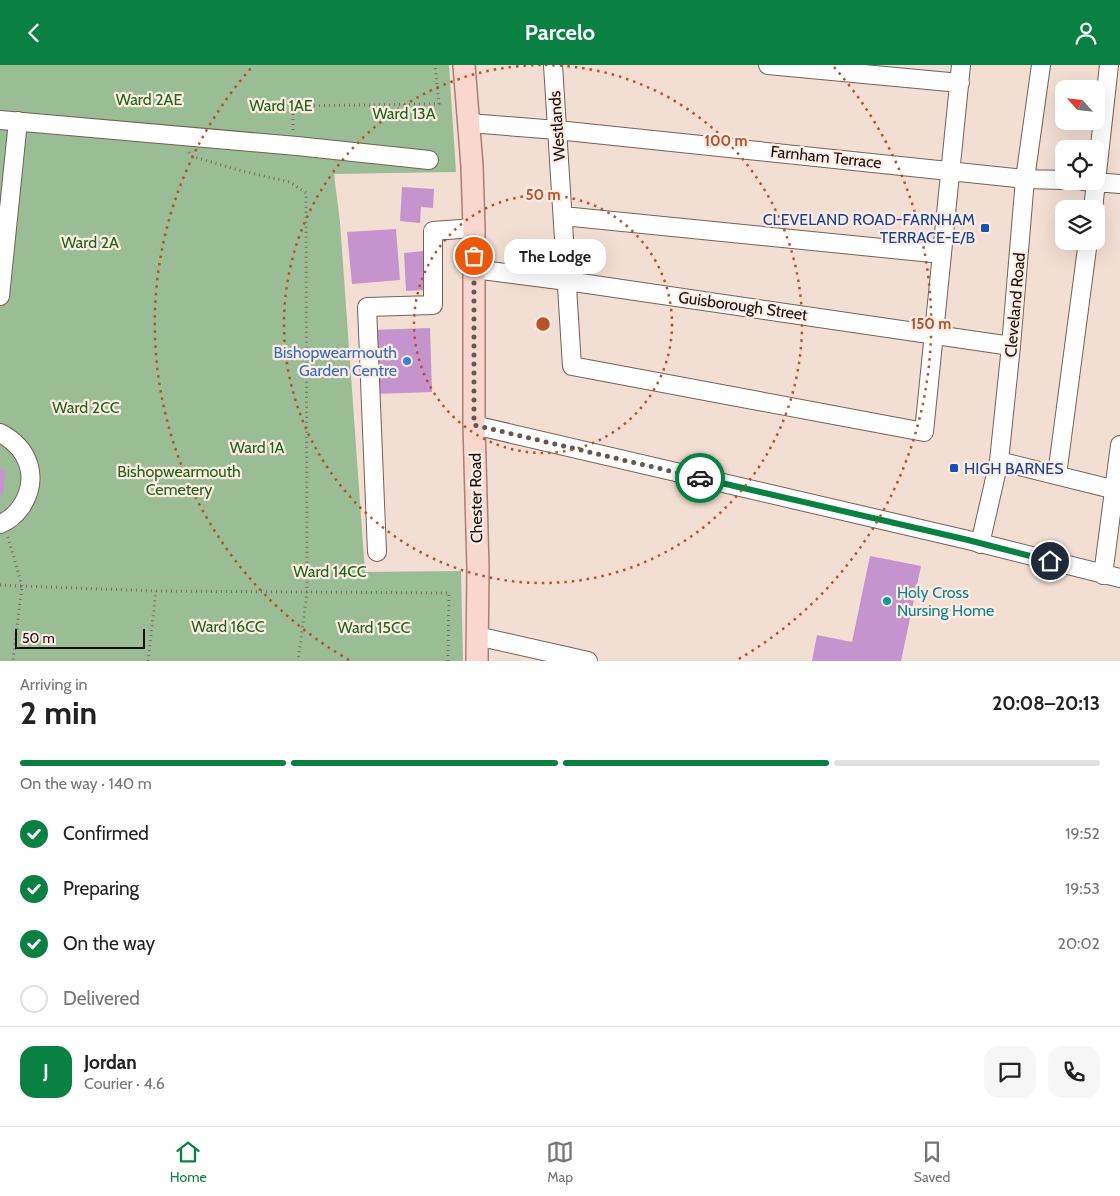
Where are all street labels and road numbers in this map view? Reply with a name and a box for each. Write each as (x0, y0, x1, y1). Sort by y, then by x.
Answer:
street label: Westlands (545, 90, 569, 162)
street label: Farnham Terrace (770, 142, 882, 172)
street label: Cleveland Road (1001, 252, 1029, 358)
street label: Guisborough Street (677, 288, 809, 325)
street label: Chester Road (466, 453, 486, 543)

